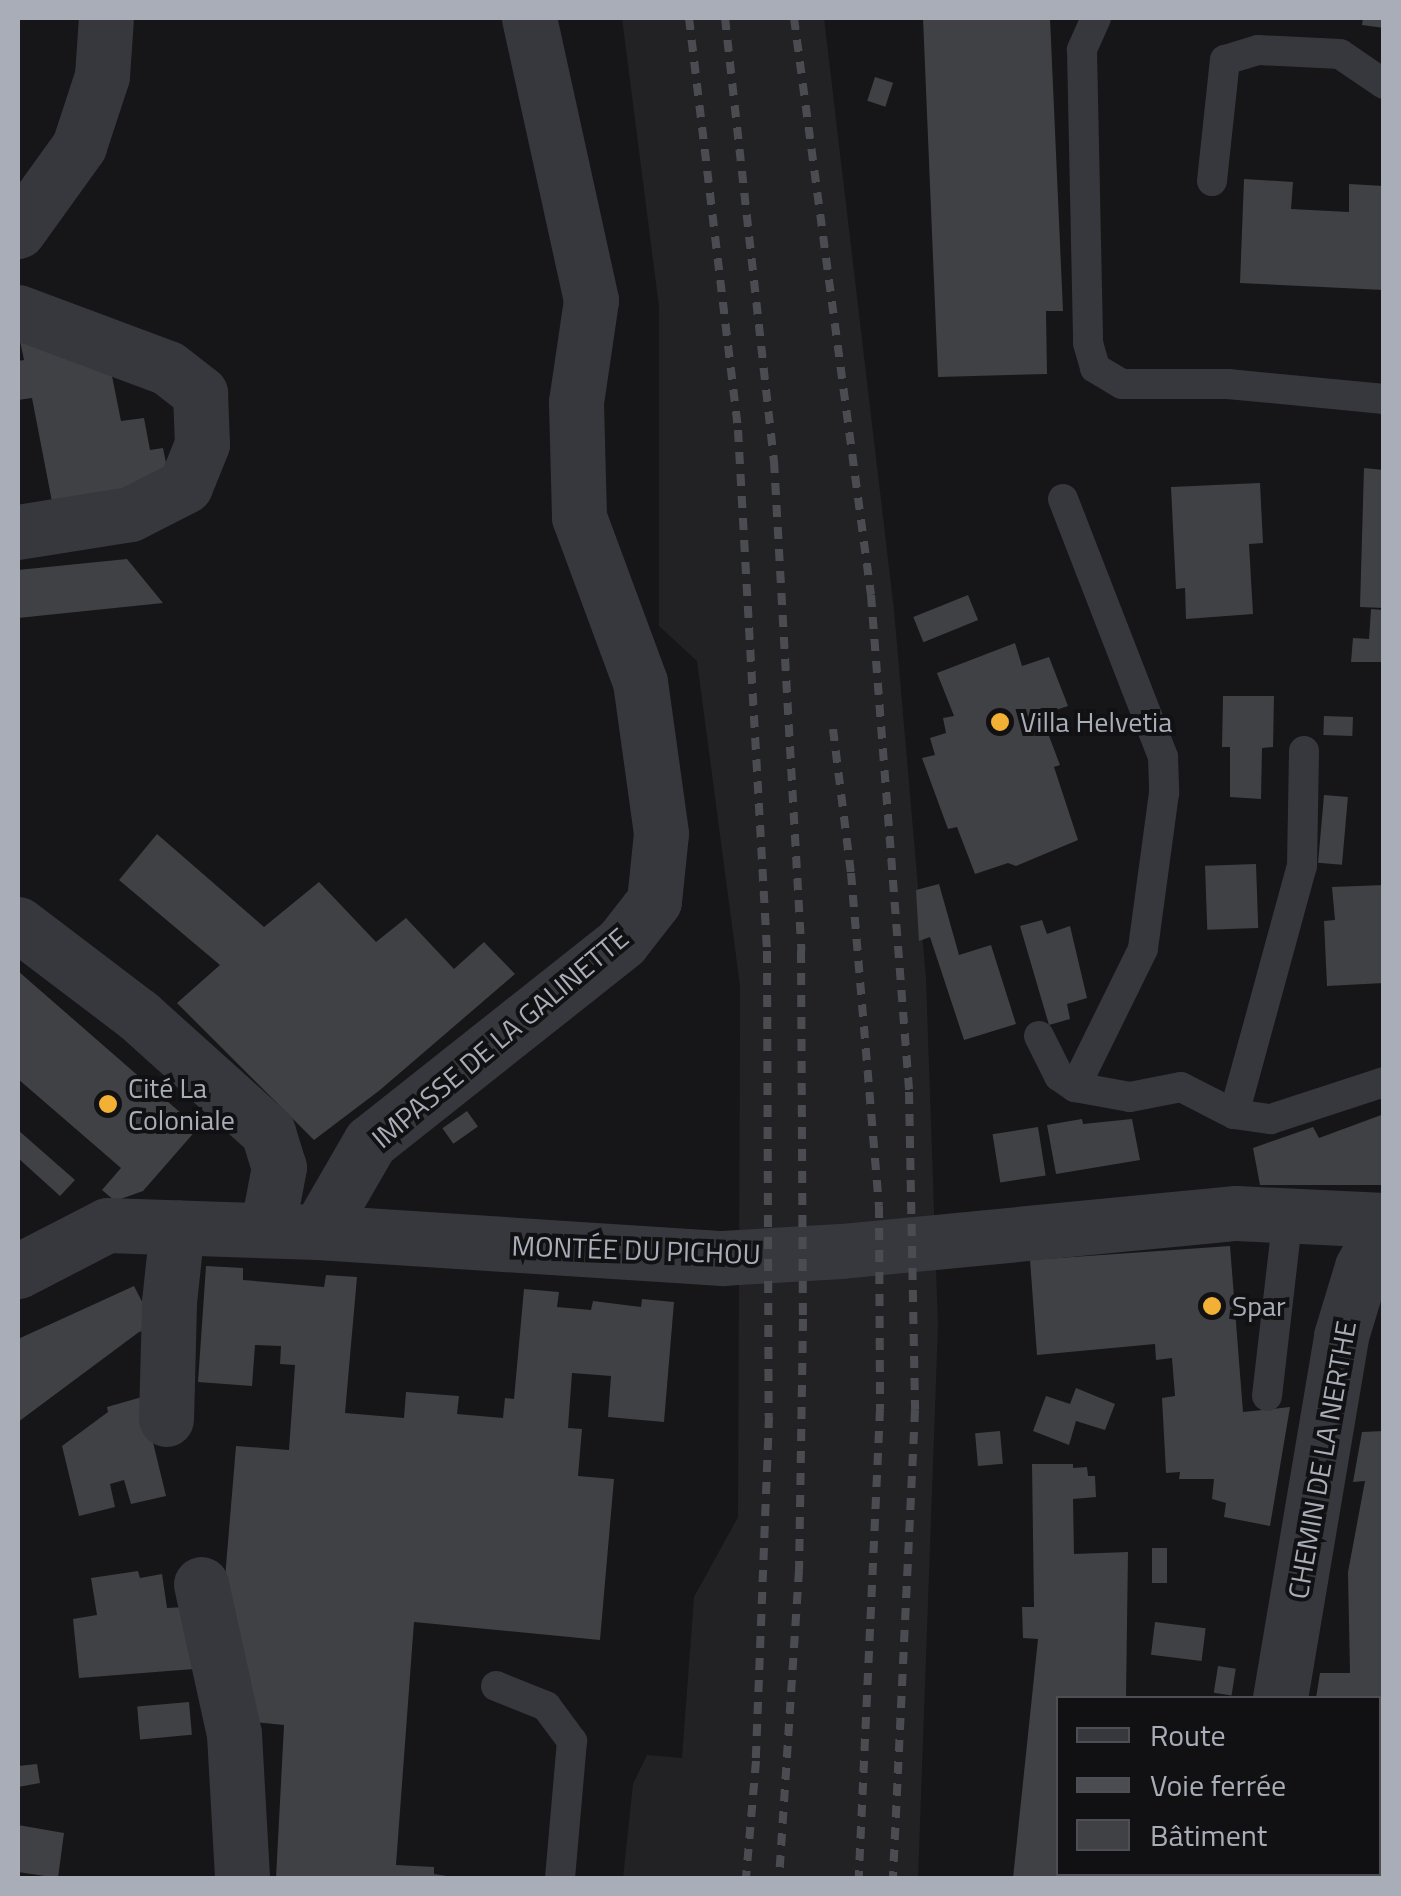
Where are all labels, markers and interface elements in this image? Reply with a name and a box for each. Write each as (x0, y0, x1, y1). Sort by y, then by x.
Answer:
place label: Villa Helvetia (1020, 705, 1172, 739)
marker: Villa Helvetia (989, 711, 1011, 733)
street label: IMPASSE DE LA GALINETTE (365, 921, 635, 1155)
place label: Cité La Coloniale (128, 1071, 235, 1137)
marker: Cité La Coloniale (97, 1093, 119, 1115)
street label: MONTÉE DU PICHOU (511, 1229, 761, 1271)
place label: Spar (1232, 1289, 1286, 1323)
marker: Spar (1201, 1295, 1223, 1317)
street label: CHEMIN DE LA NERTHE (1281, 1318, 1363, 1602)
legend (1056, 1696, 1381, 1876)
text: Route (1150, 1712, 1226, 1758)
text: Voie ferrée (1150, 1762, 1286, 1808)
text: Bâtiment (1150, 1812, 1267, 1858)

